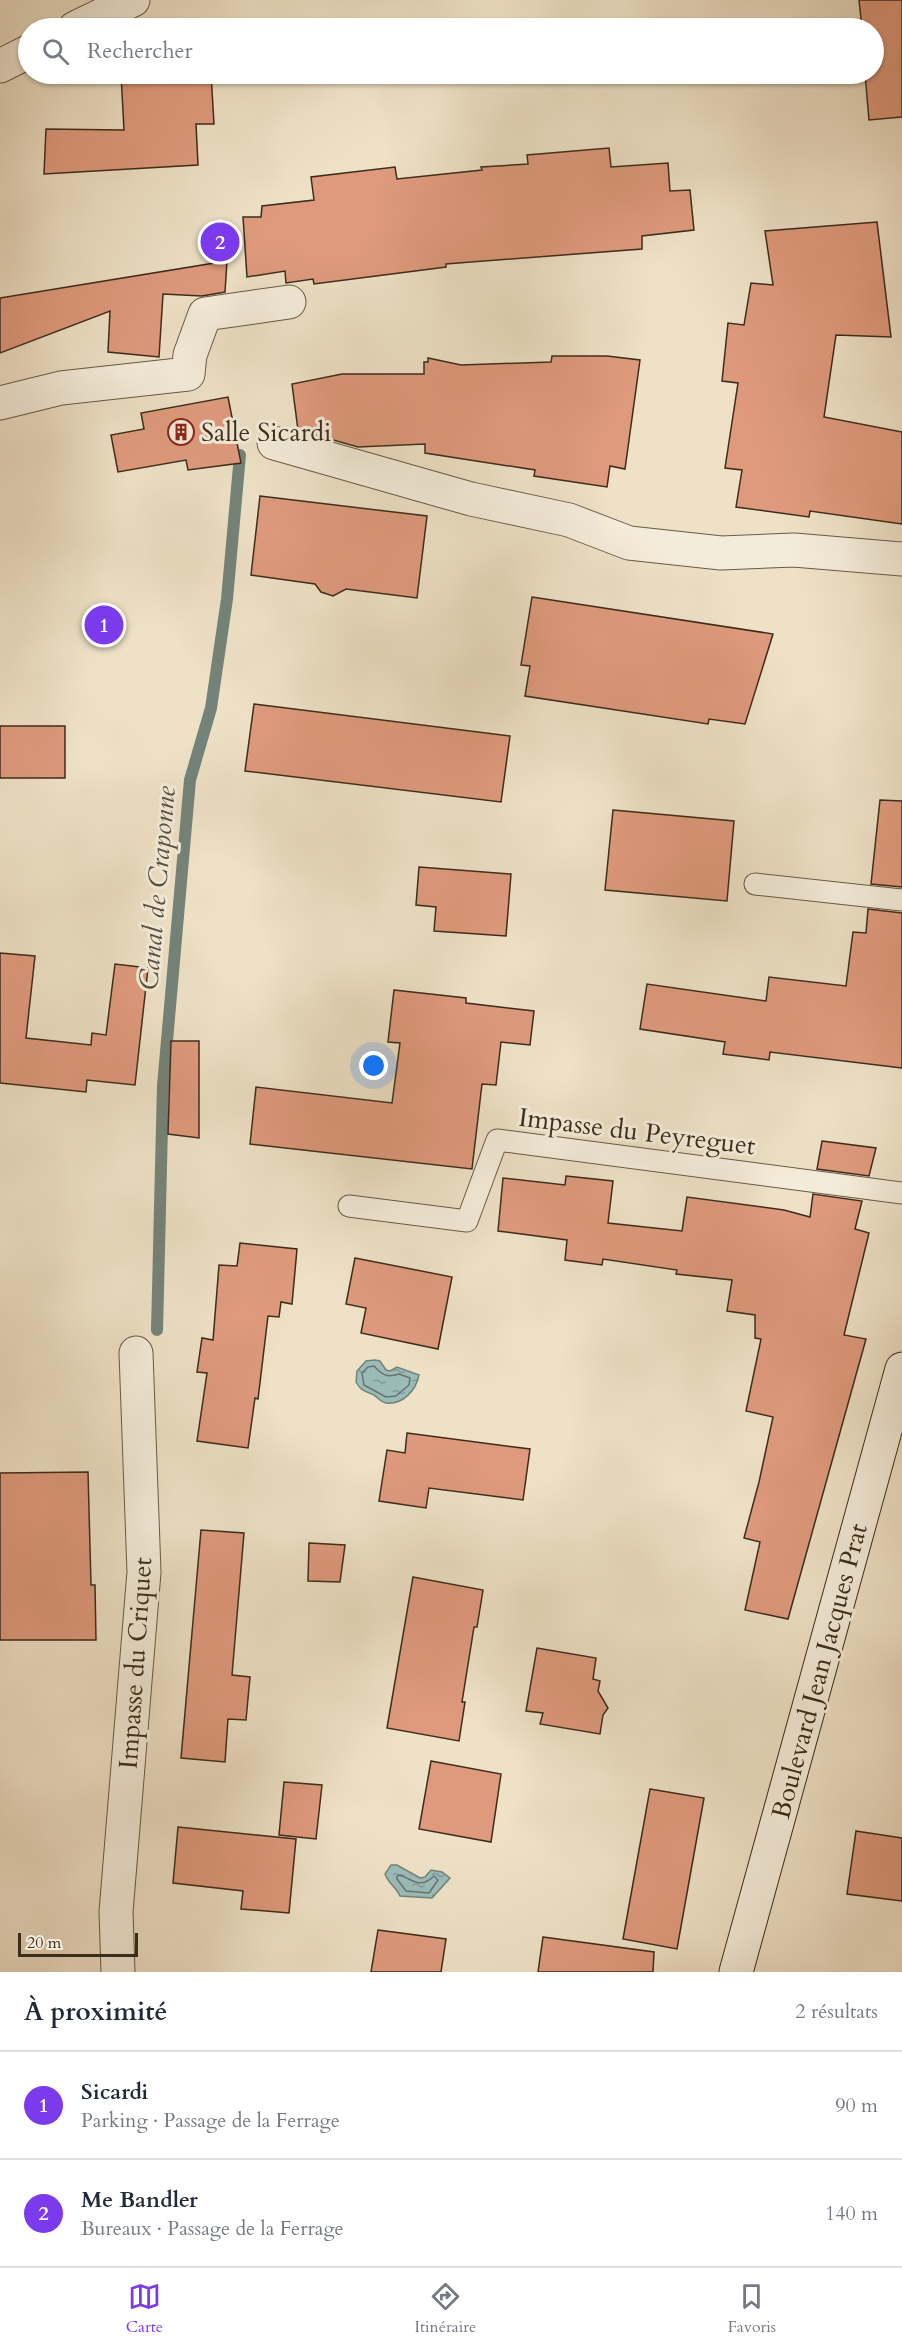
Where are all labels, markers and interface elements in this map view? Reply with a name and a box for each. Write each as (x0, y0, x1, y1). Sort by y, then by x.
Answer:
search box (18, 18, 884, 84)
icon: search (39, 35, 72, 68)
text: Rechercher (87, 36, 192, 66)
pin: 2 (200, 220, 240, 264)
place label: Salle Sicardi (201, 415, 331, 450)
building icon: Salle Sicardi (166, 417, 196, 447)
pin: 1 (84, 602, 124, 648)
water label: Canal de Craponne (130, 784, 185, 992)
your location (359, 1051, 388, 1080)
street label: Impasse du Peyreguet (517, 1100, 757, 1163)
street label: Boulevard Jean Jacques Prat (763, 1520, 876, 1823)
street label: Impasse du Criquet (111, 1556, 160, 1770)
scale bar (18, 1930, 138, 1958)
text: 20 m (27, 1932, 61, 1954)
text: À proximité (24, 1994, 167, 2029)
text: 2 résultats (795, 1998, 878, 2025)
text: Sicardi (81, 2077, 148, 2107)
text: 1 (38, 2092, 49, 2119)
text: 90 m (835, 2092, 878, 2119)
text: Parking · Passage de la Ferrage (81, 2107, 340, 2134)
text: Me Bandler (81, 2185, 198, 2215)
text: 2 (38, 2200, 49, 2227)
text: 140 m (825, 2200, 878, 2227)
text: Bureaux · Passage de la Ferrage (81, 2215, 344, 2242)
tab: Carte (126, 2280, 163, 2338)
tab: Itinéraire (415, 2280, 476, 2338)
tab: Favoris (728, 2280, 776, 2338)

